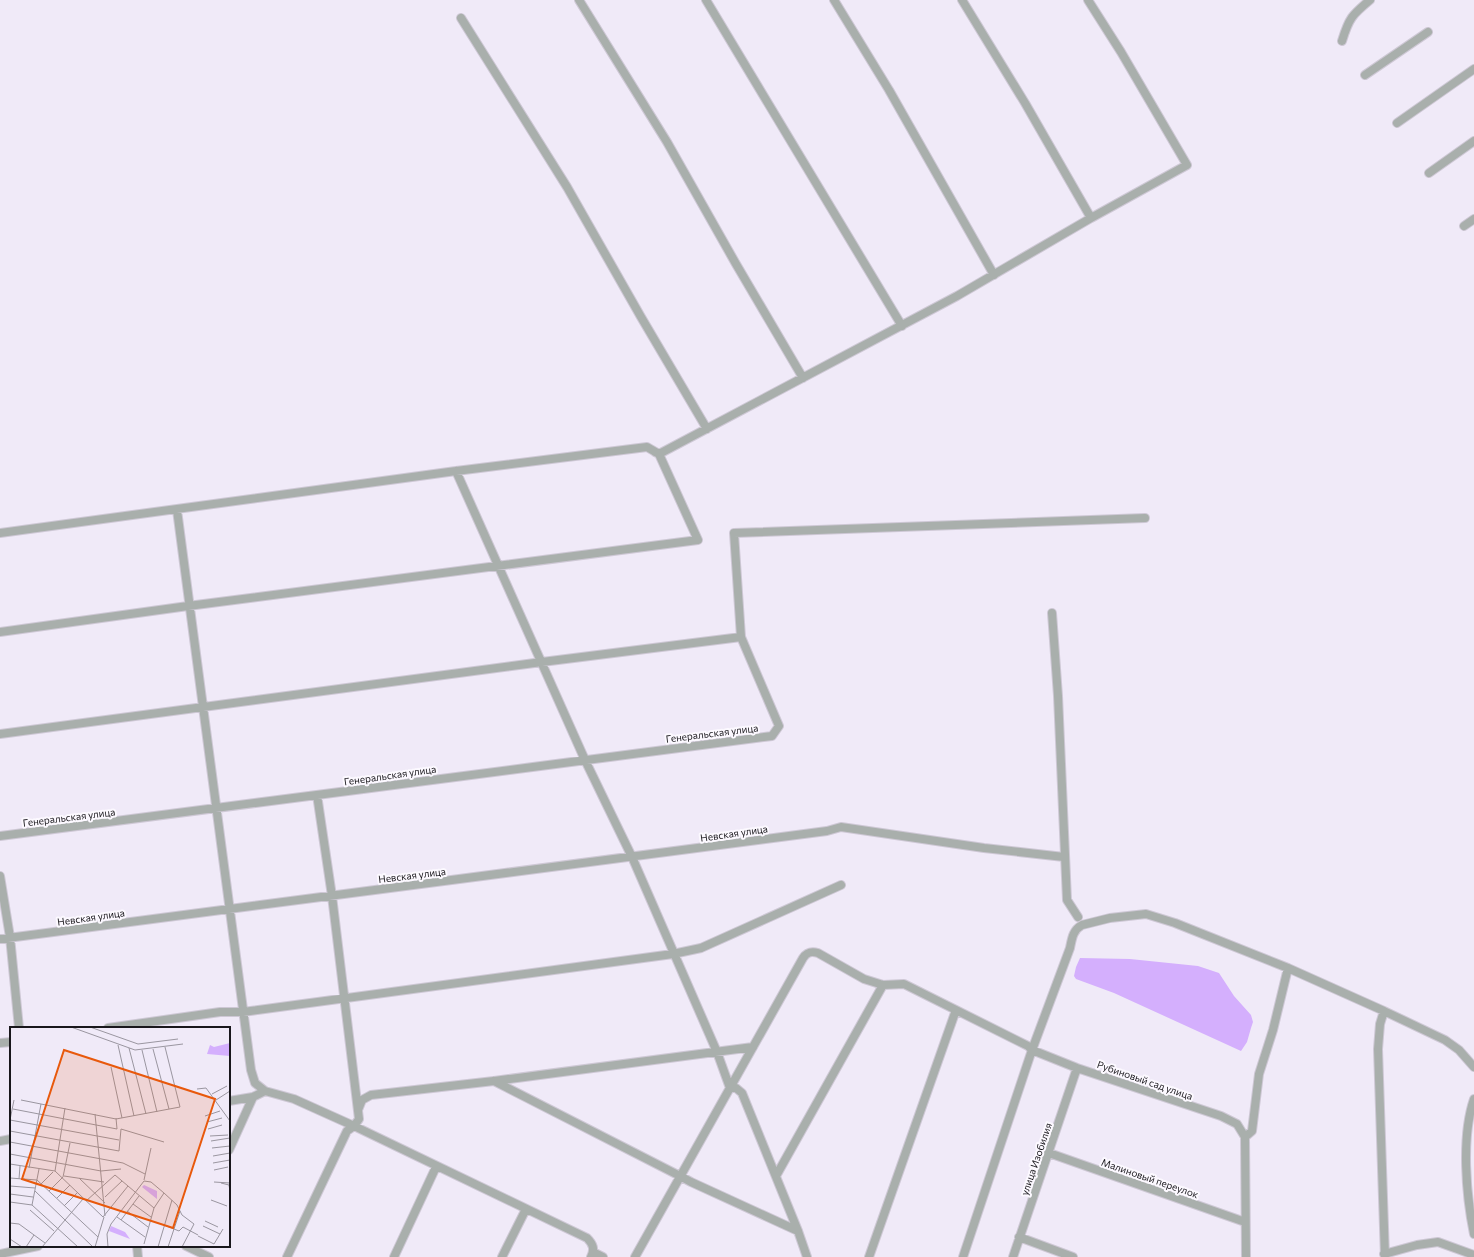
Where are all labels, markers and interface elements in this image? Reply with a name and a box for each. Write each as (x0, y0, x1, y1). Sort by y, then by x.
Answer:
street label: Генеральская улица (665, 721, 759, 745)
street label: Генеральская улица (343, 763, 437, 787)
street label: Генеральская улица (22, 805, 116, 829)
street label: Невская улица (699, 822, 769, 844)
street label: Невская улица (377, 865, 447, 885)
street label: Невская улица (56, 906, 126, 928)
inset map (10, 1027, 230, 1247)
street label: Рубиновый сад улица (1096, 1058, 1194, 1102)
street label: улица Изобилия (1018, 1121, 1054, 1197)
street label: Малиновый переулок (1100, 1156, 1201, 1200)

